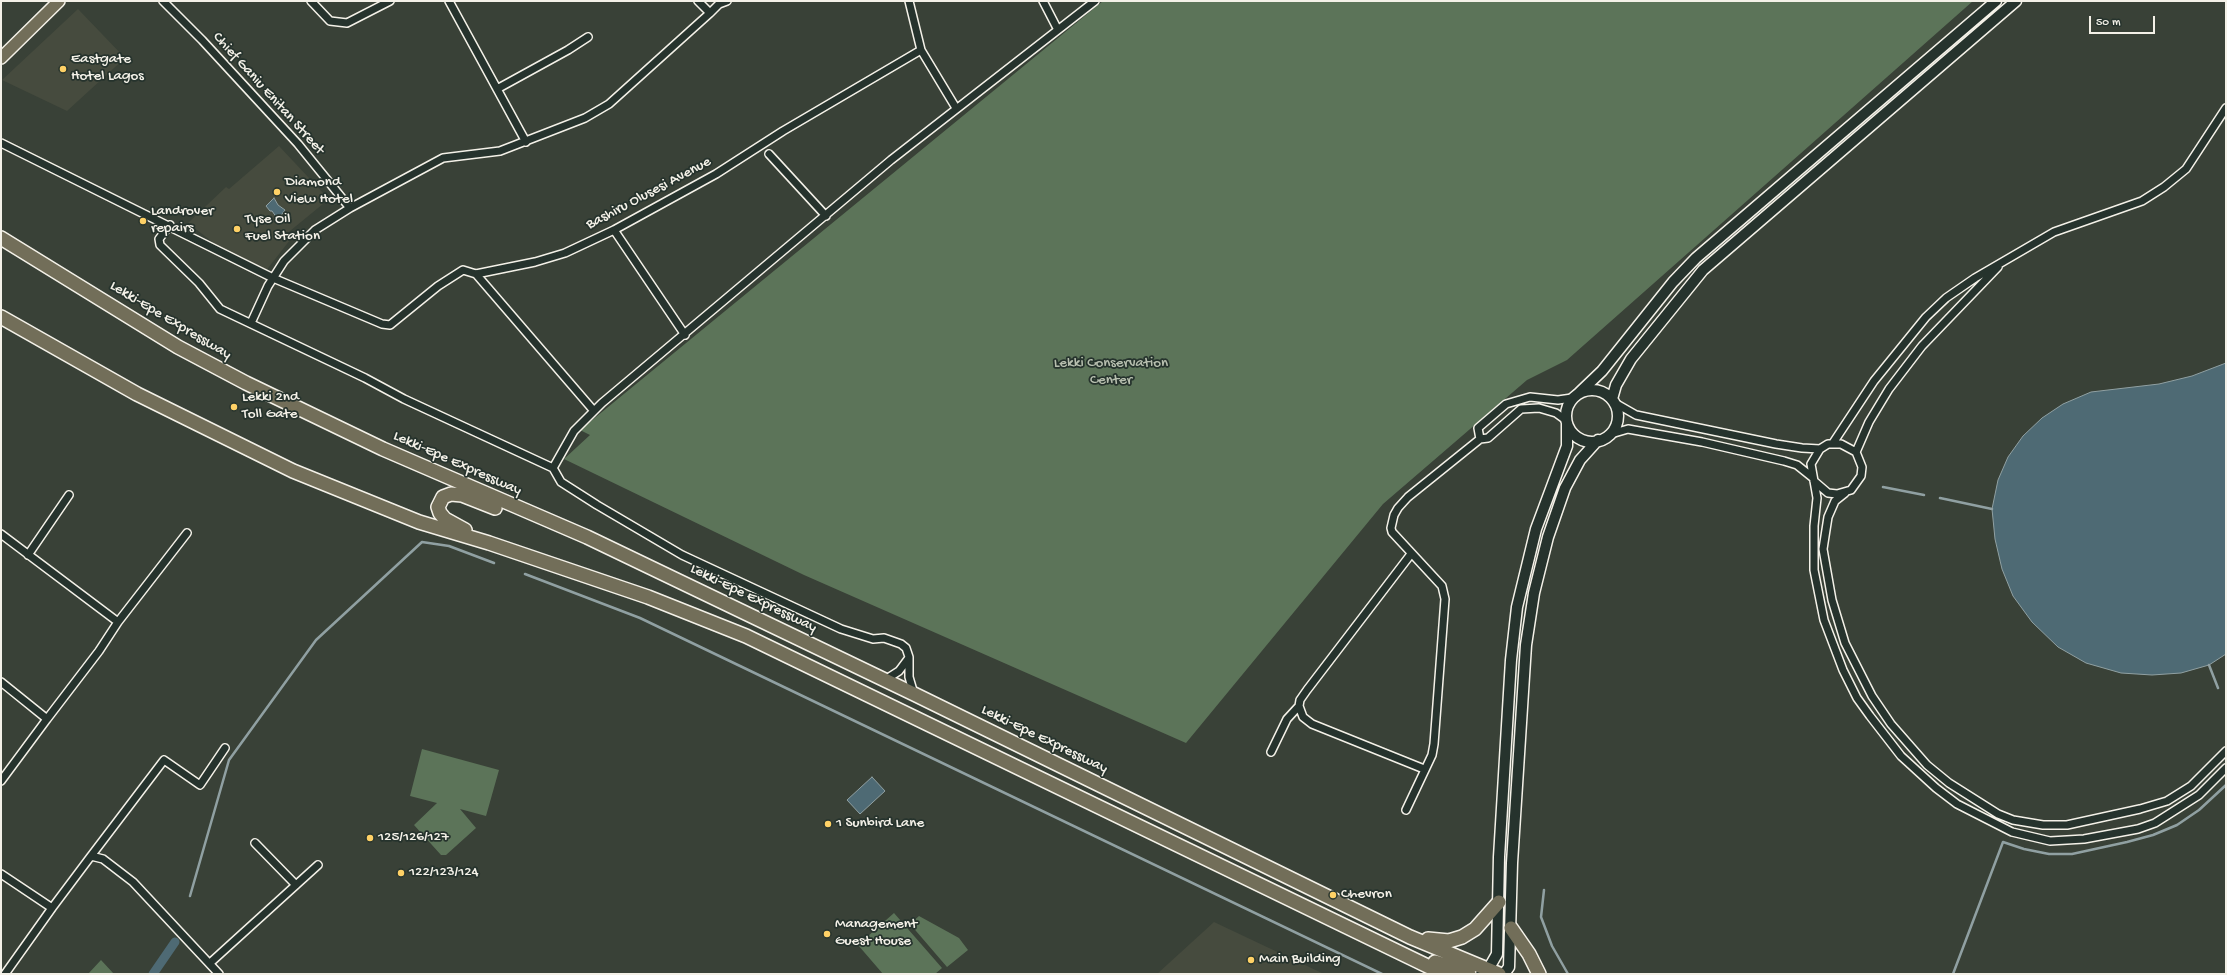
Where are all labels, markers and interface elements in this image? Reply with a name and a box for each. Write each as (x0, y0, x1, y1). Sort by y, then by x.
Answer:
scale bar (2091, 8, 2157, 34)
text: 50 m (2096, 16, 2121, 30)
street label: Chief Ganiu Enitan Street (208, 29, 328, 159)
place label: Eastgate Hotel Lagos (71, 51, 144, 86)
marker: Eastgate Hotel Lagos (58, 64, 68, 74)
street label: Bashiru Olusesi Avenue (583, 153, 715, 235)
place label: Diamond View Hotel (285, 174, 353, 209)
marker: Diamond View Hotel (272, 187, 282, 197)
place label: Landrover repairs (151, 203, 213, 238)
place label: Tyse Oil Fuel Station (245, 211, 320, 246)
marker: Landrover repairs (138, 216, 148, 226)
marker: Tyse Oil Fuel Station (232, 224, 242, 234)
street label: Lekki-Epe Expressway (106, 278, 234, 364)
park label: Lekki Conservation Center (1054, 355, 1168, 390)
place label: Lekki 2nd Toll Gate (242, 389, 299, 424)
marker: Lekki 2nd Toll Gate (229, 402, 239, 412)
street label: Lekki-Epe Expressway (390, 428, 524, 500)
street label: Lekki-Epe Expressway (687, 561, 819, 637)
street label: Lekki-Epe Expressway (978, 702, 1110, 778)
place label: 1 Sunbird Lane (836, 815, 924, 833)
marker: 1 Sunbird Lane (823, 819, 833, 829)
place label: 125/126/127 (378, 829, 449, 847)
marker: 125/126/127 (365, 833, 375, 843)
place label: 122/123/124 (409, 864, 479, 882)
marker: 122/123/124 (396, 868, 406, 878)
place label: Chevron (1341, 886, 1392, 904)
marker: Chevron (1328, 890, 1338, 900)
place label: Management Guest House (835, 916, 917, 951)
marker: Management Guest House (822, 929, 832, 939)
place label: Main Building (1259, 951, 1341, 969)
marker: Main Building (1246, 955, 1256, 965)

